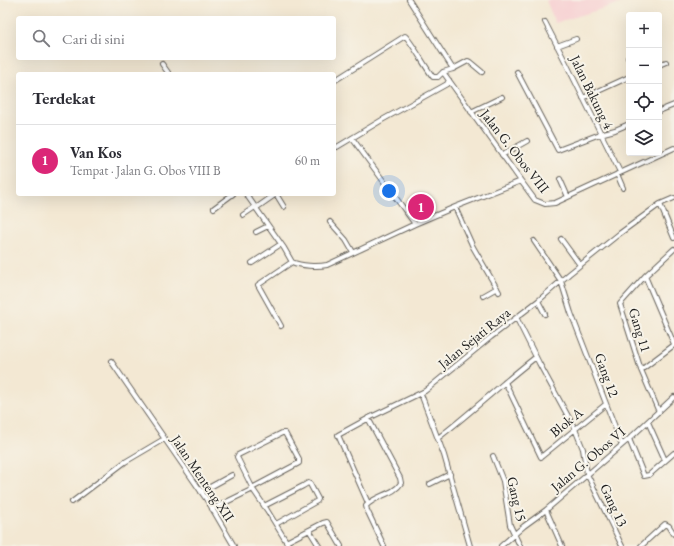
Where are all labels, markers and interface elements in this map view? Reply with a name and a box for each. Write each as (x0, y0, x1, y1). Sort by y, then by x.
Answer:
map controls (626, 12, 662, 156)
button: + (626, 12, 662, 48)
search box (16, 16, 336, 60)
icon: search (30, 27, 52, 49)
text: Cari di sini (62, 29, 125, 48)
button: − (626, 48, 662, 84)
street label: Jalan Bakung 4 (566, 51, 618, 132)
button: locate (626, 84, 662, 120)
text: Terdekat (32, 87, 95, 109)
street label: Jalan G. Obos VIII (476, 105, 553, 197)
button: layers (626, 120, 662, 156)
text: Van Kos (70, 143, 122, 162)
text: 1 (42, 152, 48, 169)
text: 60 m (295, 152, 320, 169)
text: Tempat · Jalan G. Obos VIII B (70, 162, 221, 179)
your location (379, 181, 399, 201)
pin: 1 (408, 192, 434, 222)
street label: Jalan Sejati Raya (433, 303, 514, 373)
street label: Gang 11 (625, 306, 655, 354)
street label: Gang 12 (591, 351, 623, 400)
street label: Blok A (546, 403, 586, 441)
street label: Jalan G. Obos VI (546, 422, 629, 496)
street label: Jalan Menteng XII (167, 431, 239, 525)
street label: Gang 15 (503, 475, 531, 523)
street label: Gang 13 (596, 481, 632, 530)

